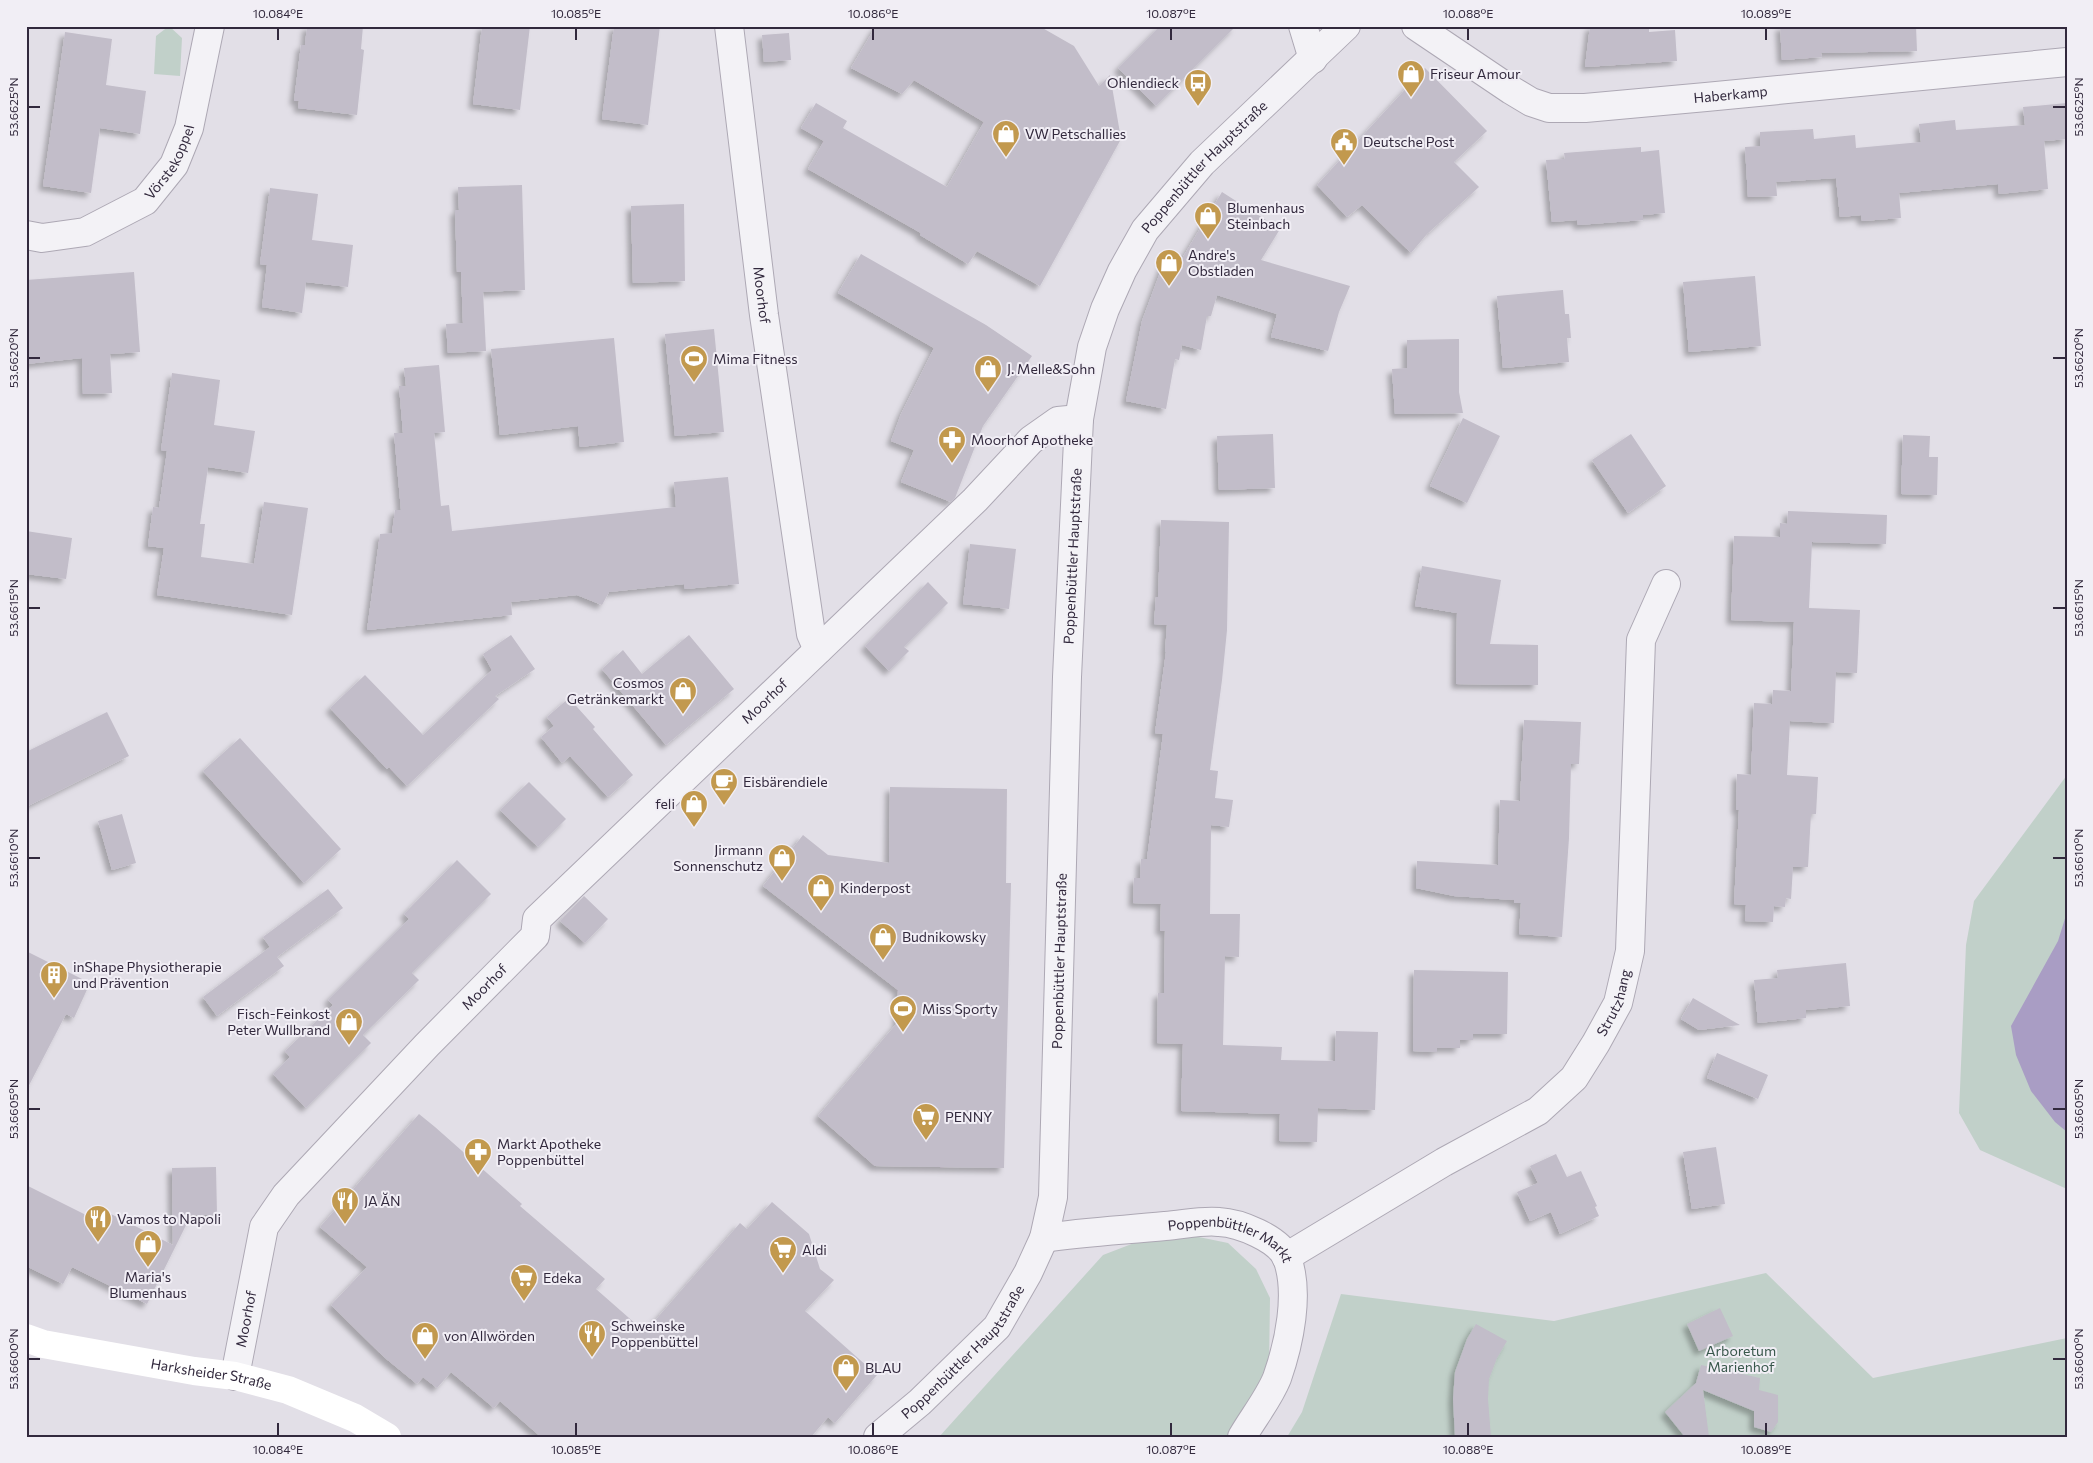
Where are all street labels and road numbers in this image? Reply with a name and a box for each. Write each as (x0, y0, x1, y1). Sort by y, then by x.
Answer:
street label: Haberkamp (1693, 82, 1768, 106)
street label: Poppenbüttler Hauptstraße (1137, 97, 1270, 236)
street label: Vörstekoppel (141, 123, 197, 203)
street label: Moorhof (750, 265, 774, 325)
street label: Poppenbüttler Hauptstraße (1060, 468, 1085, 645)
street label: Moorhof (738, 675, 791, 727)
street label: Poppenbüttler Hauptstraße (1048, 873, 1070, 1049)
street label: Moorhof (458, 960, 511, 1013)
street label: Strutzhang (1592, 967, 1634, 1039)
street label: Poppenbüttler Markt (1167, 1212, 1297, 1265)
street label: Poppenbüttler Hauptstraße (898, 1282, 1027, 1422)
street label: Moorhof (232, 1289, 260, 1349)
street label: Harksheider Straße (150, 1354, 274, 1393)

